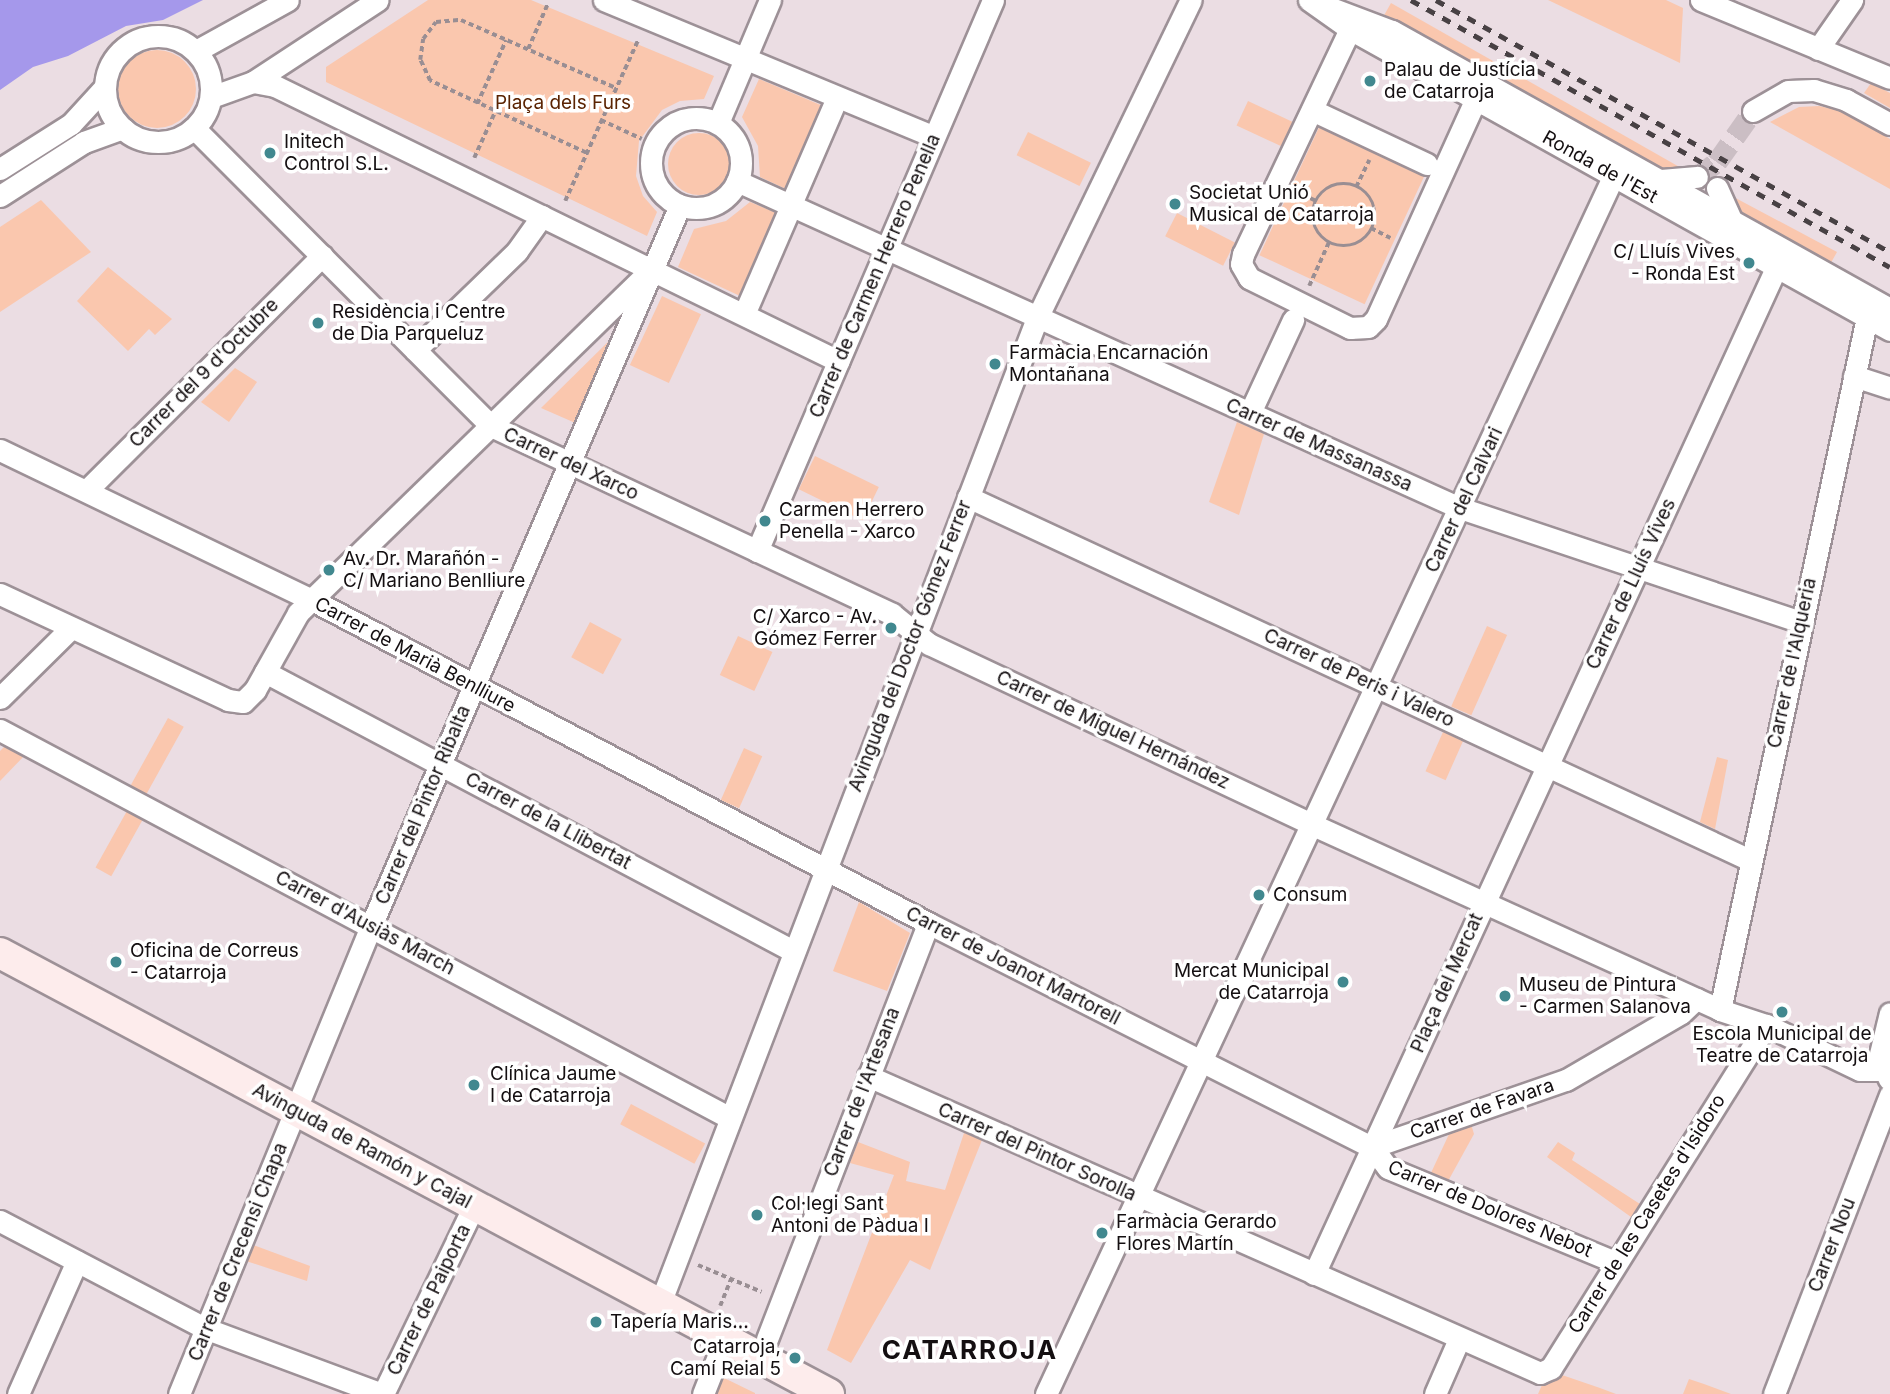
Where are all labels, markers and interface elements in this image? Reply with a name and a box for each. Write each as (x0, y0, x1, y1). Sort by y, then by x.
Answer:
place label: Palau de Justícia de Catarroja (1384, 59, 1536, 103)
marker: Palau de Justícia de Catarroja (1362, 73, 1378, 89)
park label: Plaça dels Furs (495, 92, 631, 114)
street label: Ronda de l'Est (1538, 126, 1662, 208)
place label: Initech Control S.L. (284, 131, 389, 175)
street label: Carrer de Carmen Herrero Penella (805, 131, 945, 421)
marker: Initech Control S.L. (262, 145, 278, 161)
place label: Societat Unió Musical de Catarroja (1189, 182, 1374, 226)
marker: Societat Unió Musical de Catarroja (1167, 196, 1183, 212)
place label: C/ Lluís Vives - Ronda Est (1613, 241, 1735, 285)
marker: C/ Lluís Vives - Ronda Est (1741, 255, 1757, 271)
street label: Carrer del 9 d'Octubre (125, 294, 283, 452)
place label: Residència i Centre de Dia Parqueluz (332, 301, 505, 345)
marker: Residència i Centre de Dia Parqueluz (310, 315, 326, 331)
place label: Farmàcia Encarnación Montañana (1009, 342, 1208, 386)
marker: Farmàcia Encarnación Montañana (987, 356, 1003, 372)
street label: Carrer de Massanassa (1222, 394, 1416, 496)
street label: Carrer del Xarco (500, 423, 642, 505)
street label: Carrer del Calvari (1420, 424, 1508, 576)
street label: Carrer de Lluís Vives (1581, 495, 1681, 673)
street label: Avinguda del Doctor Gómez Ferrer (844, 497, 976, 795)
place label: Carmen Herrero Penella - Xarco (779, 499, 924, 543)
marker: Carmen Herrero Penella - Xarco (757, 513, 773, 529)
place label: Av. Dr. Marañón - C/ Mariano Benlliure (343, 548, 525, 592)
marker: Av. Dr. Marañón - C/ Mariano Benlliure (321, 562, 337, 578)
street label: Carrer de l'Alqueria (1763, 576, 1821, 750)
street label: Carrer de Marià Benlliure (311, 592, 519, 718)
place label: C/ Xarco - Av. Gómez Ferrer (753, 606, 877, 650)
marker: C/ Xarco - Av. Gómez Ferrer (883, 620, 899, 636)
street label: Carrer de Peris i Valero (1260, 624, 1458, 732)
street label: Carrer de Miguel Hernández (993, 666, 1233, 794)
street label: Carrer del Pintor Ribalta (371, 702, 475, 908)
street label: Carrer de la Llibertat (461, 768, 635, 874)
street label: Carrer d'Ausiàs March (271, 866, 459, 980)
place label: Consum (1273, 884, 1347, 906)
marker: Consum (1251, 887, 1267, 903)
street label: Carrer de Joanot Martorell (902, 902, 1124, 1030)
street label: Plaça del Mercat (1406, 910, 1488, 1056)
place label: Oficina de Correus - Catarroja (130, 940, 299, 984)
marker: Oficina de Correus - Catarroja (108, 954, 124, 970)
place label: Mercat Municipal de Catarroja (1174, 960, 1329, 1004)
marker: Mercat Municipal de Catarroja (1335, 974, 1351, 990)
place label: Museu de Pintura - Carmen Salanova (1519, 974, 1691, 1018)
marker: Museu de Pintura - Carmen Salanova (1497, 988, 1513, 1004)
street label: Carrer de l'Artesana (819, 1004, 905, 1180)
marker: Escola Municipal de Teatre de Catarroja (1774, 1004, 1790, 1020)
place label: Escola Municipal de Teatre de Catarroja (1692, 1023, 1872, 1067)
place label: Clínica Jaume I de Catarroja (490, 1063, 616, 1107)
street label: Carrer de Favara (1407, 1074, 1557, 1144)
marker: Clínica Jaume I de Catarroja (464, 1075, 484, 1095)
street label: Avinguda de Ramón y Cajal (249, 1078, 475, 1214)
street label: Carrer de les Casetes d'Isidoro (1564, 1090, 1730, 1338)
street label: Carrer del Pintor Sorolla (934, 1098, 1140, 1206)
street label: Carrer de Crecensi Chapa (184, 1139, 292, 1365)
street label: Carrer de Dolores Nebot (1385, 1156, 1595, 1262)
place label: Col·legi Sant Antoni de Pàdua I (771, 1193, 929, 1237)
street label: Carrer Nou (1804, 1195, 1860, 1295)
marker: Col·legi Sant Antoni de Pàdua I (749, 1207, 765, 1223)
place label: Farmàcia Gerardo Flores Martín (1116, 1211, 1277, 1255)
street label: Carrer de Paiporta (383, 1221, 475, 1379)
marker: Farmàcia Gerardo Flores Martín (1094, 1225, 1110, 1241)
place label: Tapería Maris... (610, 1311, 749, 1333)
marker: Tapería Maris... (588, 1314, 604, 1330)
district label: CATARROJA (883, 1334, 1057, 1366)
place label: Catarroja, Camí Reial 5 (670, 1336, 781, 1380)
marker: Catarroja, Camí Reial 5 (787, 1350, 803, 1366)

